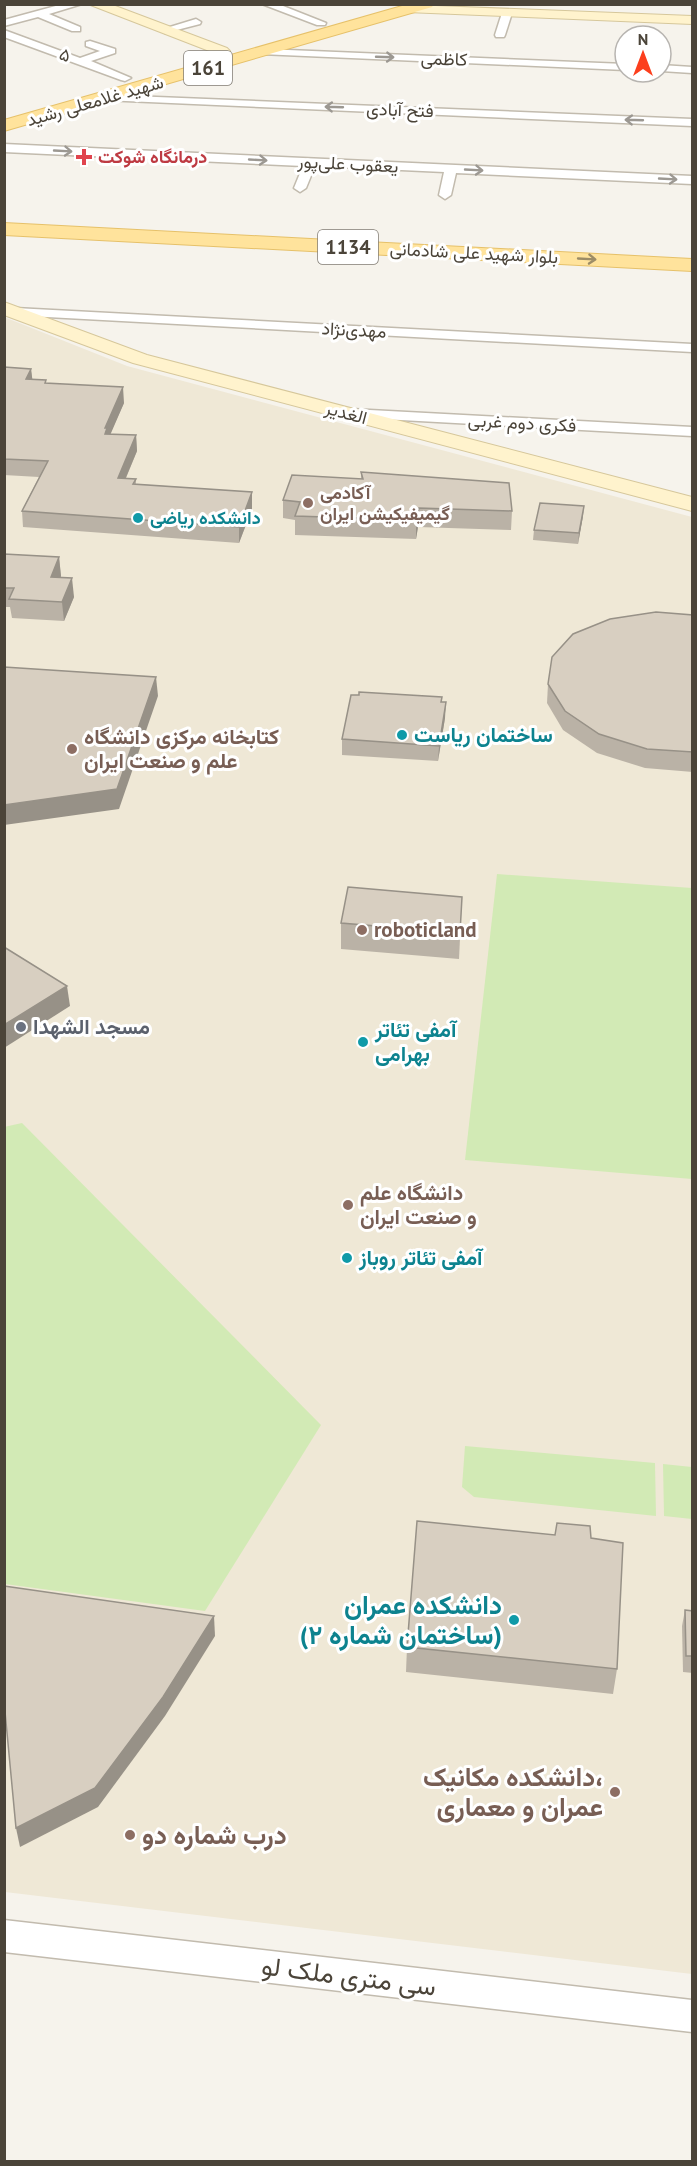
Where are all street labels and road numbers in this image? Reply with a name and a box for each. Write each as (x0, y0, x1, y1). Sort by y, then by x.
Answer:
street label: ۵ (56, 42, 74, 67)
street label: کاظمی (420, 46, 468, 71)
road number: 161 (184, 51, 232, 85)
street label: شهید غلامعلی رشید (24, 70, 166, 131)
street label: فتح آبادی (366, 97, 434, 123)
street label: یعقوب علی‌پور (296, 149, 399, 179)
road number: 1134 (318, 230, 378, 264)
street label: بلوار شهید علی شادمانی (389, 237, 559, 268)
street label: مهدی‌نژاد (321, 316, 387, 343)
street label: الغدیر (322, 396, 370, 429)
street label: فکری دوم غربی (467, 408, 577, 438)
street label: سی متری ملک لو (260, 1948, 438, 2003)

